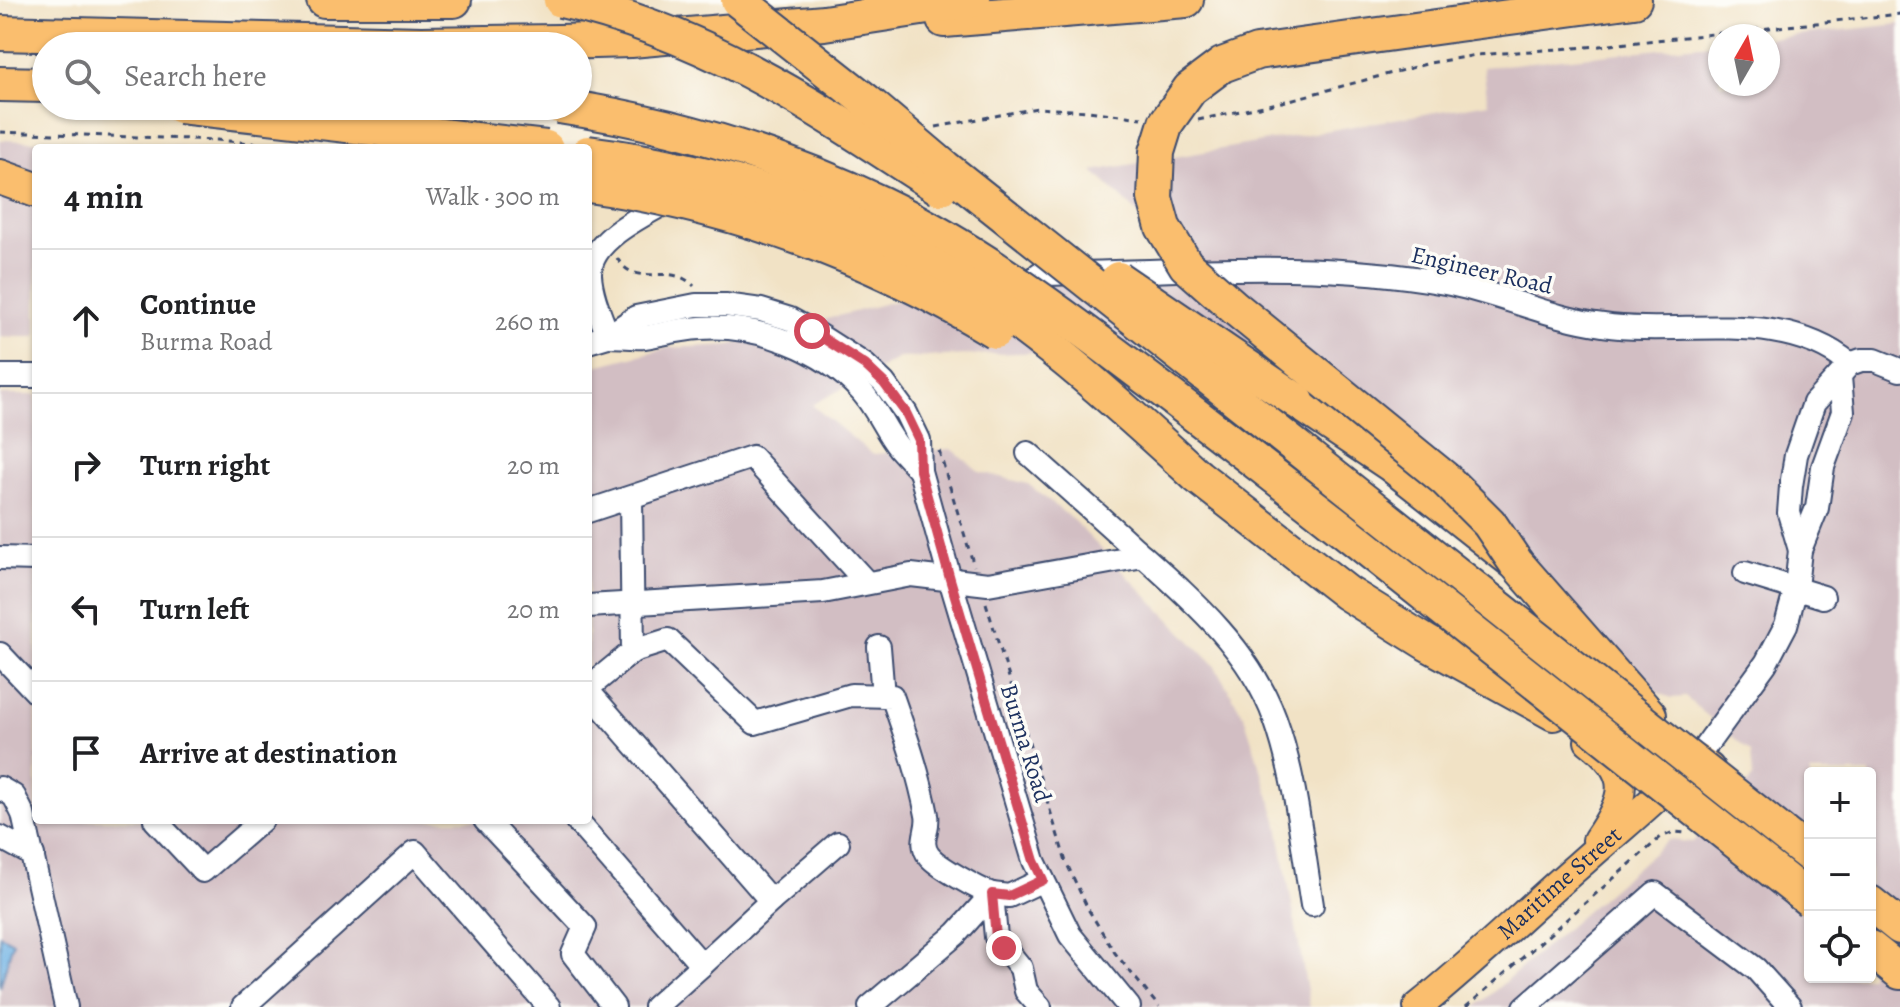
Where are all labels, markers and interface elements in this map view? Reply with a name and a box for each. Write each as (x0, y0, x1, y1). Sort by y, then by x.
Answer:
north arrow (1708, 24, 1780, 96)
search box (32, 32, 592, 120)
icon: search (60, 54, 104, 98)
text: Search here (124, 56, 267, 96)
text: 4 min (64, 173, 143, 220)
text: Walk · 300 m (426, 179, 560, 214)
street label: Engineer Road (1408, 238, 1556, 302)
text: Continue (140, 284, 256, 324)
icon: ahead (64, 299, 108, 343)
text: 260 m (495, 304, 560, 339)
route start (794, 313, 830, 349)
text: Burma Road (140, 324, 273, 359)
icon: right (64, 443, 108, 487)
text: Turn right (140, 445, 270, 485)
text: 20 m (507, 448, 560, 483)
icon: left (64, 587, 108, 631)
text: Turn left (140, 589, 249, 629)
text: 20 m (507, 592, 560, 627)
street label: Burma Road (993, 680, 1059, 806)
icon: arrive (64, 731, 108, 775)
text: Arrive at destination (140, 733, 397, 773)
map controls (1804, 767, 1876, 983)
button: + (1804, 767, 1876, 839)
street label: Maritime Street (1490, 819, 1628, 947)
button: − (1804, 839, 1876, 911)
button: locate (1804, 911, 1876, 983)
route end (986, 930, 1022, 966)

